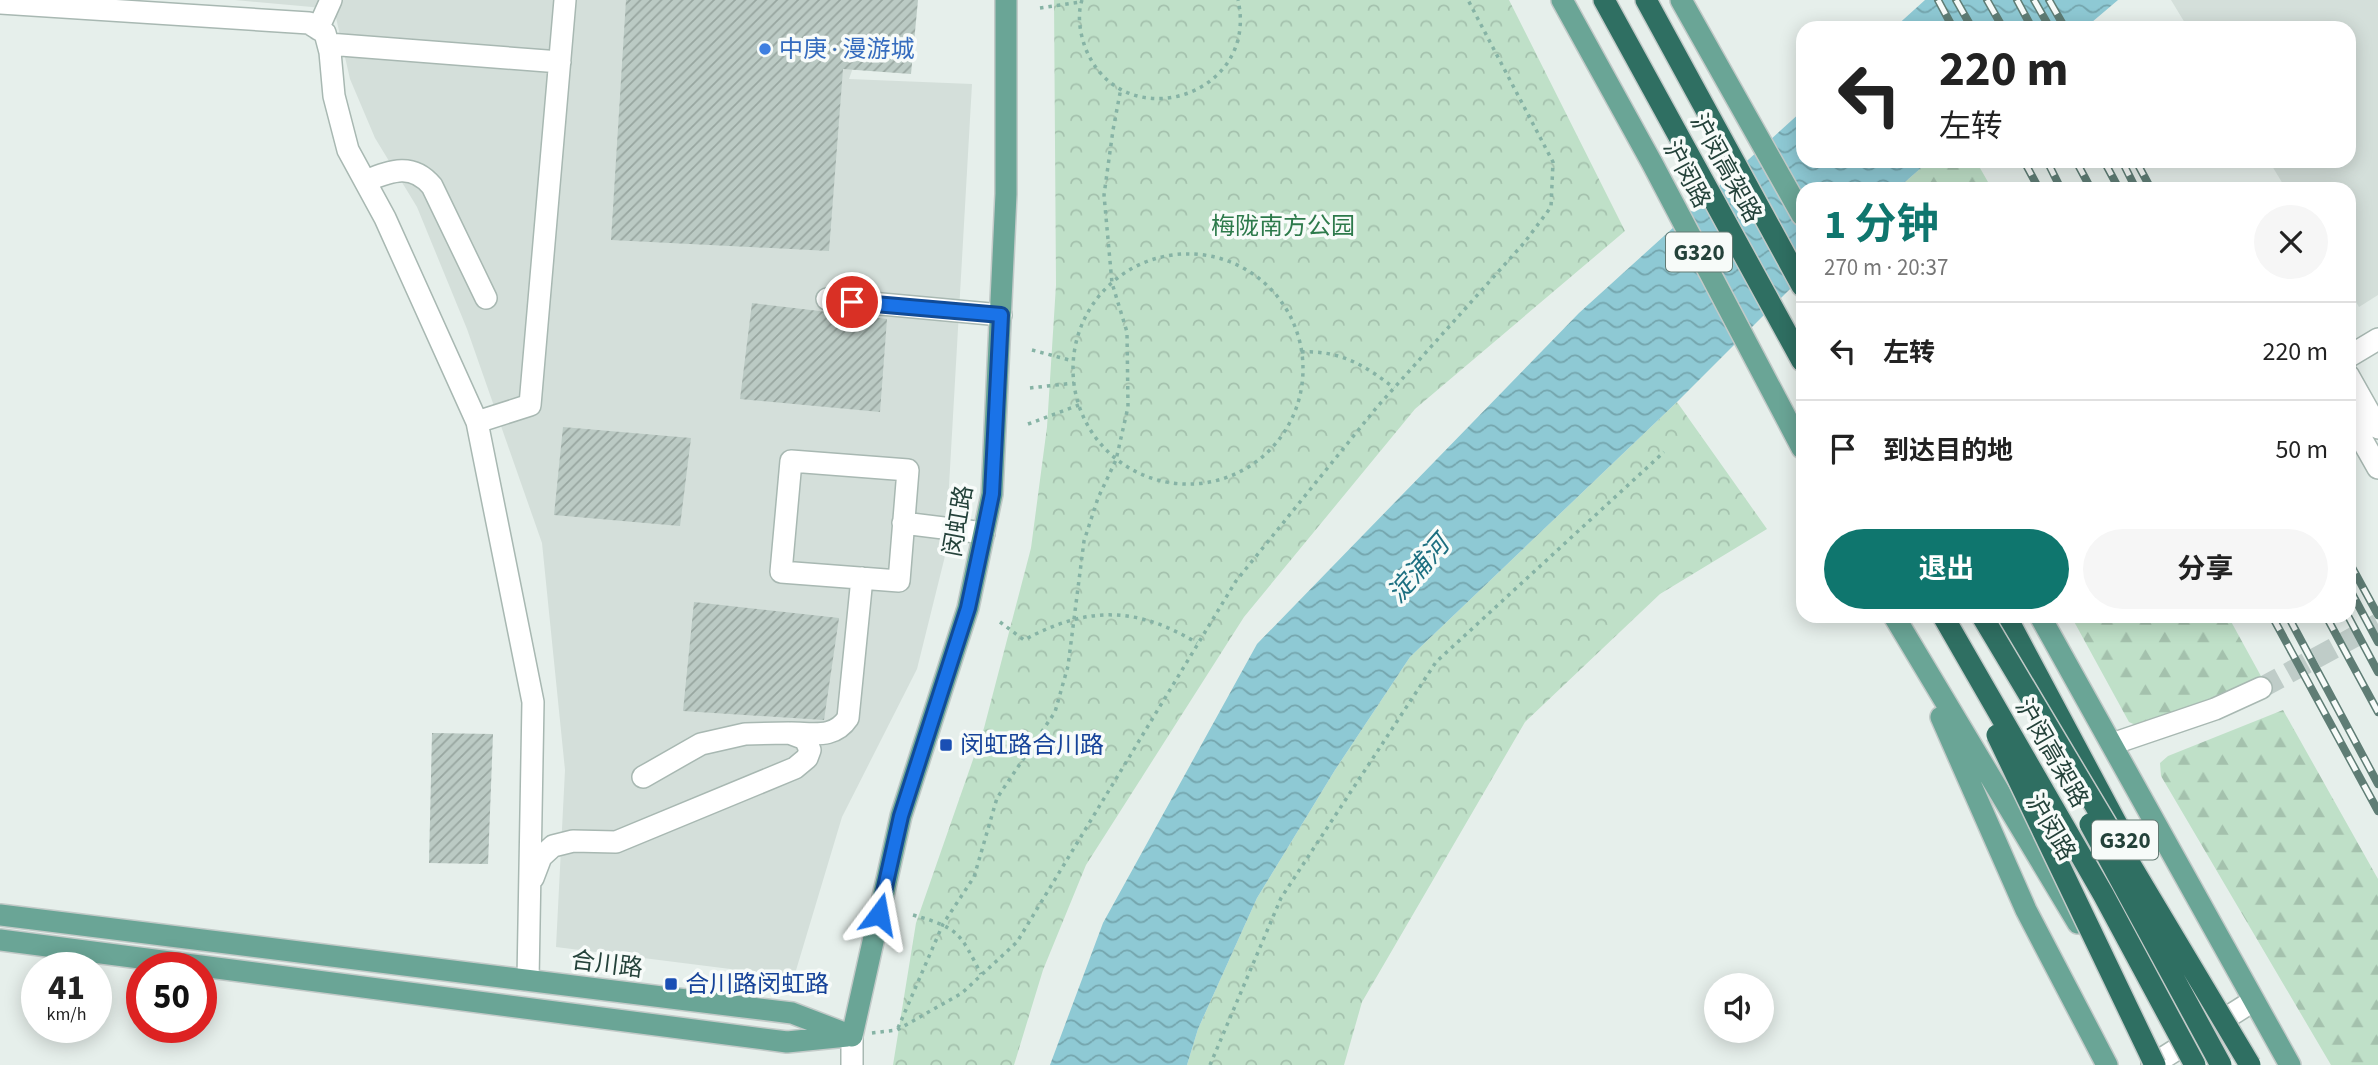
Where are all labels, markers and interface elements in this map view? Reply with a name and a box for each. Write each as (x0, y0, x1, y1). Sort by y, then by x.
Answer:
place label: 中庚 · 漫游城 (779, 32, 915, 67)
text: 220 m (1939, 35, 2068, 105)
marker: 中庚 · 漫游城 (757, 41, 773, 57)
icon: left (1824, 49, 1915, 140)
text: 左转 (1939, 104, 2003, 150)
street label: 沪闵高架路 (1681, 107, 1770, 229)
street label: 沪闵路 (1654, 134, 1719, 214)
text: 1 分钟 (1824, 195, 1939, 255)
button: close (2254, 205, 2328, 279)
park label: 梅陇南方公园 (1211, 209, 1355, 244)
road number: G320 (1666, 232, 1732, 272)
text: 270 m · 20:37 (1824, 251, 1948, 284)
pin (822, 272, 882, 332)
icon: arrive (833, 283, 871, 321)
icon: left (1824, 332, 1862, 370)
text: 220 m (2262, 333, 2328, 370)
text: 左转 (1883, 334, 1935, 371)
icon: arrive (1824, 430, 1862, 468)
text: 50 m (2275, 431, 2328, 468)
text: 到达目的地 (1883, 432, 2013, 469)
street label: 闵虹路 (935, 483, 982, 560)
water label: 淀浦河 (1379, 524, 1461, 611)
button: 退出 (1824, 529, 2069, 609)
button: 分享 (2083, 529, 2328, 609)
street label: 沪闵高架路 (2006, 693, 2097, 814)
place label: 闵虹路合川路 (960, 728, 1104, 763)
marker: 闵虹路合川路 (938, 737, 954, 753)
street label: 沪闵路 (2017, 787, 2084, 867)
road number: G320 (2092, 820, 2158, 860)
position arrow (842, 877, 916, 951)
street label: 合川路 (569, 943, 645, 986)
speed limit sign: 50 (126, 952, 217, 1043)
text: 41 (48, 963, 85, 1013)
place label: 合川路闵虹路 (685, 967, 829, 1002)
map controls (1704, 973, 1774, 1043)
button: sound (1704, 973, 1774, 1043)
marker: 合川路闵虹路 (663, 976, 679, 992)
text: km/h (47, 1002, 86, 1027)

